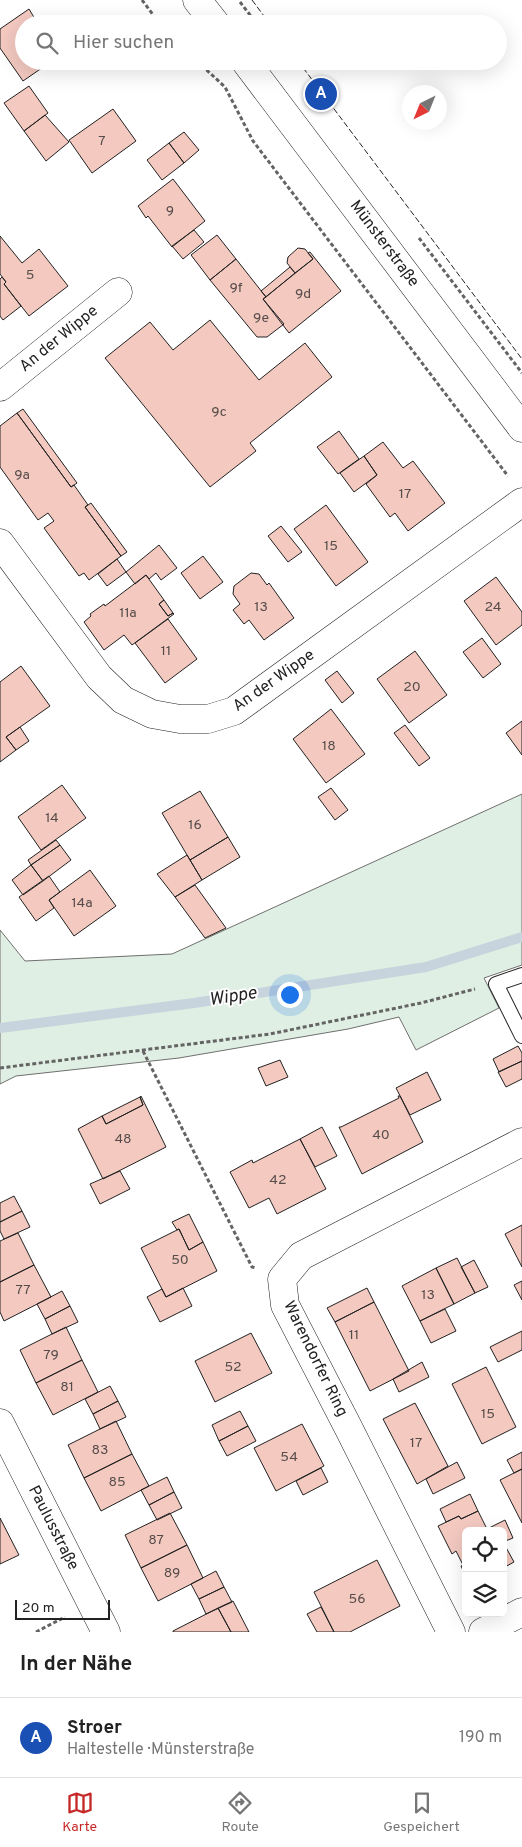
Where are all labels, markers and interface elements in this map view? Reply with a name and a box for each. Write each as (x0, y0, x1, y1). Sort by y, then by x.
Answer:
search box (15, 15, 507, 70)
icon: search (33, 29, 61, 57)
text: Hier suchen (73, 31, 174, 55)
pin: A (305, 75, 337, 113)
north arrow (402, 85, 447, 130)
house number: 7 (98, 133, 106, 150)
street label: Münsterstraße (345, 197, 423, 291)
house number: 9 (166, 203, 174, 220)
house number: 5 (26, 267, 34, 284)
house number: 9f (229, 280, 243, 297)
house number: 9d (295, 286, 311, 303)
street label: An der Wippe (16, 301, 102, 377)
house number: 9e (253, 310, 269, 327)
house number: 9c (211, 404, 227, 421)
house number: 9a (14, 467, 30, 484)
house number: 17 (399, 486, 411, 503)
house number: 15 (324, 538, 338, 555)
house number: 13 (254, 599, 268, 616)
house number: 24 (484, 599, 502, 616)
house number: 11a (119, 605, 137, 622)
house number: 11 (161, 643, 171, 660)
street label: An der Wippe (229, 645, 319, 717)
house number: 20 (403, 679, 421, 696)
house number: 18 (322, 738, 336, 755)
house number: 14 (45, 810, 59, 827)
house number: 16 (188, 817, 202, 834)
house number: 14a (72, 895, 93, 912)
water label: Wippe (208, 982, 259, 1012)
your location (277, 982, 303, 1008)
house number: 40 (372, 1127, 390, 1144)
house number: 48 (114, 1131, 132, 1148)
house number: 42 (269, 1172, 287, 1189)
house number: 50 (171, 1252, 189, 1269)
house number: 77 (15, 1282, 31, 1299)
house number: 13 (421, 1287, 435, 1304)
street label: Warendorfer Ring (278, 1298, 352, 1420)
house number: 11 (349, 1327, 359, 1344)
house number: 79 (43, 1347, 59, 1364)
house number: 52 (224, 1359, 242, 1376)
house number: 81 (60, 1379, 74, 1396)
house number: 15 (481, 1406, 495, 1423)
house number: 17 (410, 1435, 422, 1452)
house number: 83 (92, 1442, 108, 1459)
house number: 54 (280, 1449, 298, 1466)
house number: 85 (108, 1474, 126, 1491)
street label: Paulusstraße (23, 1482, 83, 1574)
map controls (462, 1527, 507, 1617)
button: locate (462, 1527, 507, 1572)
house number: 87 (148, 1532, 164, 1549)
house number: 89 (164, 1565, 180, 1582)
button: layers (462, 1572, 507, 1617)
house number: 56 (348, 1591, 366, 1608)
scale bar (15, 1597, 110, 1620)
text: 20 m (22, 1600, 55, 1617)
text: In der Nähe (20, 1651, 132, 1678)
text: Stroer (67, 1716, 122, 1740)
text: A (30, 1728, 42, 1748)
text: 190 m (459, 1728, 502, 1748)
text: Haltestelle · Münsterstraße (67, 1740, 254, 1760)
tab: Karte (62, 1789, 97, 1836)
tab: Route (222, 1789, 259, 1836)
tab: Gespeichert (383, 1789, 460, 1836)

